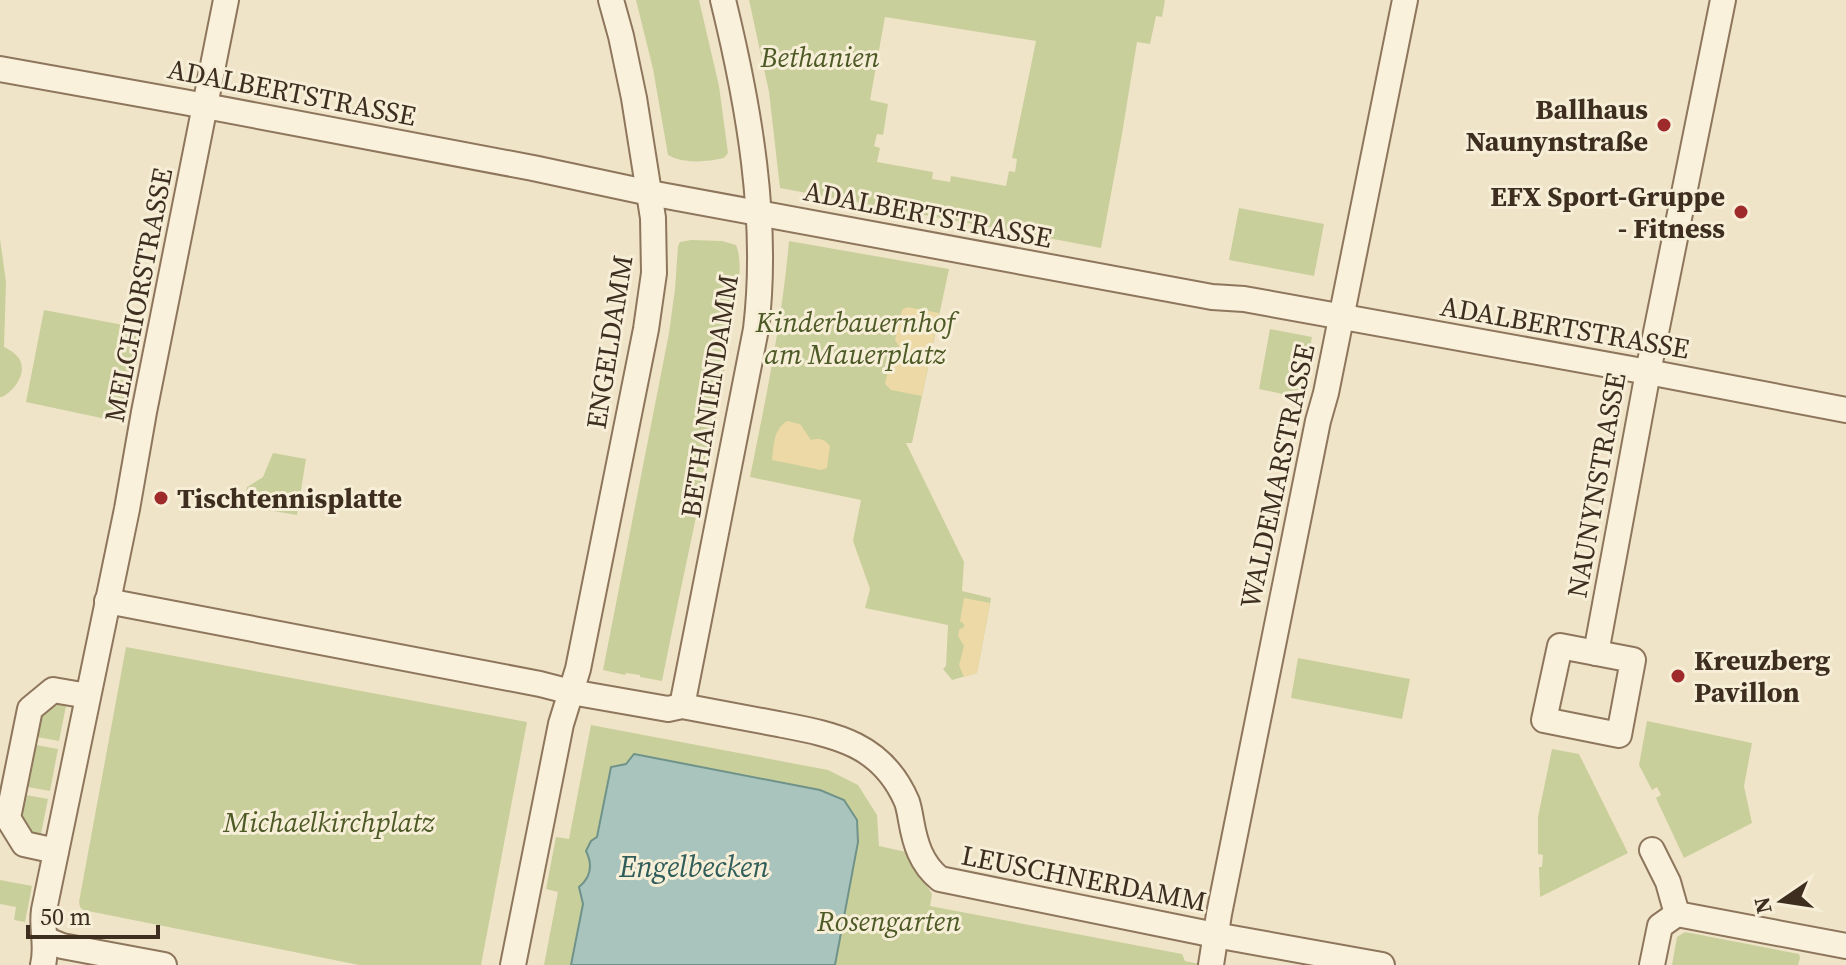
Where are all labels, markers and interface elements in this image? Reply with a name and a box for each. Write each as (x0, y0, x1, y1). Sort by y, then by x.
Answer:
park label: Bethanien (760, 38, 880, 76)
street label: ADALBERTSTRASSE (165, 49, 419, 135)
place label: Ballhaus Naunynstraße (1466, 90, 1648, 160)
marker: Ballhaus Naunynstraße (1655, 116, 1673, 134)
street label: MELCHIORSTRASSE (95, 165, 181, 425)
street label: ADALBERTSTRASSE (801, 171, 1055, 257)
place label: EFX Sport-Gruppe - Fitness (1490, 177, 1725, 247)
marker: EFX Sport-Gruppe - Fitness (1732, 203, 1750, 221)
street label: ENGELDAMM (576, 252, 642, 432)
street label: BETHANIENDAMM (671, 272, 747, 520)
street label: ADALBERTSTRASSE (1438, 286, 1692, 368)
park label: Kinderbauernhof am Mauerplatz (754, 303, 960, 373)
street label: WALDEMARSTRASSE (1230, 340, 1324, 612)
street label: NAUNYNSTRASSE (1558, 370, 1634, 600)
place label: Tischtennisplatte (177, 479, 402, 517)
marker: Tischtennisplatte (152, 489, 170, 507)
place label: Kreuzberg Pavillon (1694, 641, 1830, 711)
marker: Kreuzberg Pavillon (1669, 667, 1687, 685)
park label: Michaelkirchplatz (223, 803, 436, 841)
street label: LEUSCHNERDAMM (958, 836, 1210, 920)
water label: Engelbecken (618, 846, 769, 887)
north arrow (1742, 861, 1822, 941)
scale bar (28, 889, 158, 939)
text: N (1746, 894, 1779, 917)
text: 50 m (40, 900, 91, 933)
park label: Rosengarten (816, 902, 961, 940)

